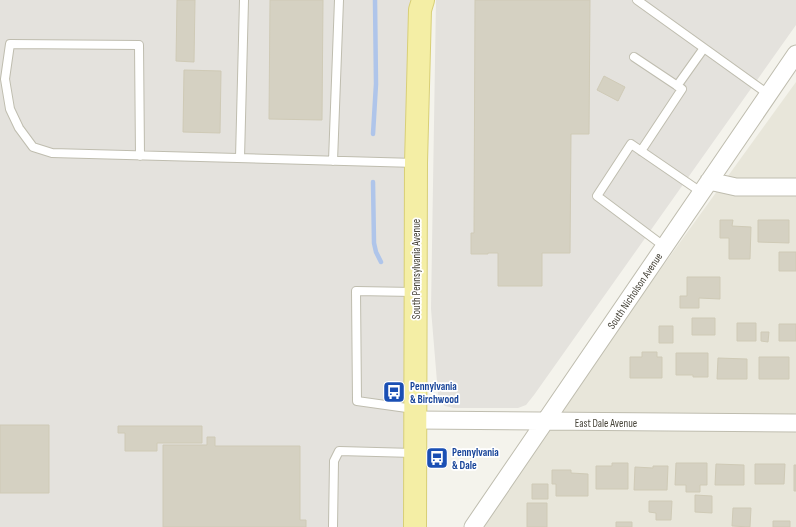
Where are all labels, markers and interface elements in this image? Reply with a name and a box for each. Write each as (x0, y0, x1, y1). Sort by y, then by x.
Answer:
street label: South Pennsylvania Avenue (410, 219, 423, 319)
street label: South Nicholson Avenue (605, 250, 665, 332)
bus stop icon: Pennylvania & Birchwood (381, 379, 407, 405)
place label: Pennylvania & Birchwood (410, 380, 459, 406)
street label: East Dale Avenue (575, 417, 637, 430)
bus stop icon: Pennylvania & Dale (424, 445, 450, 471)
place label: Pennylvania & Dale (452, 446, 499, 472)

